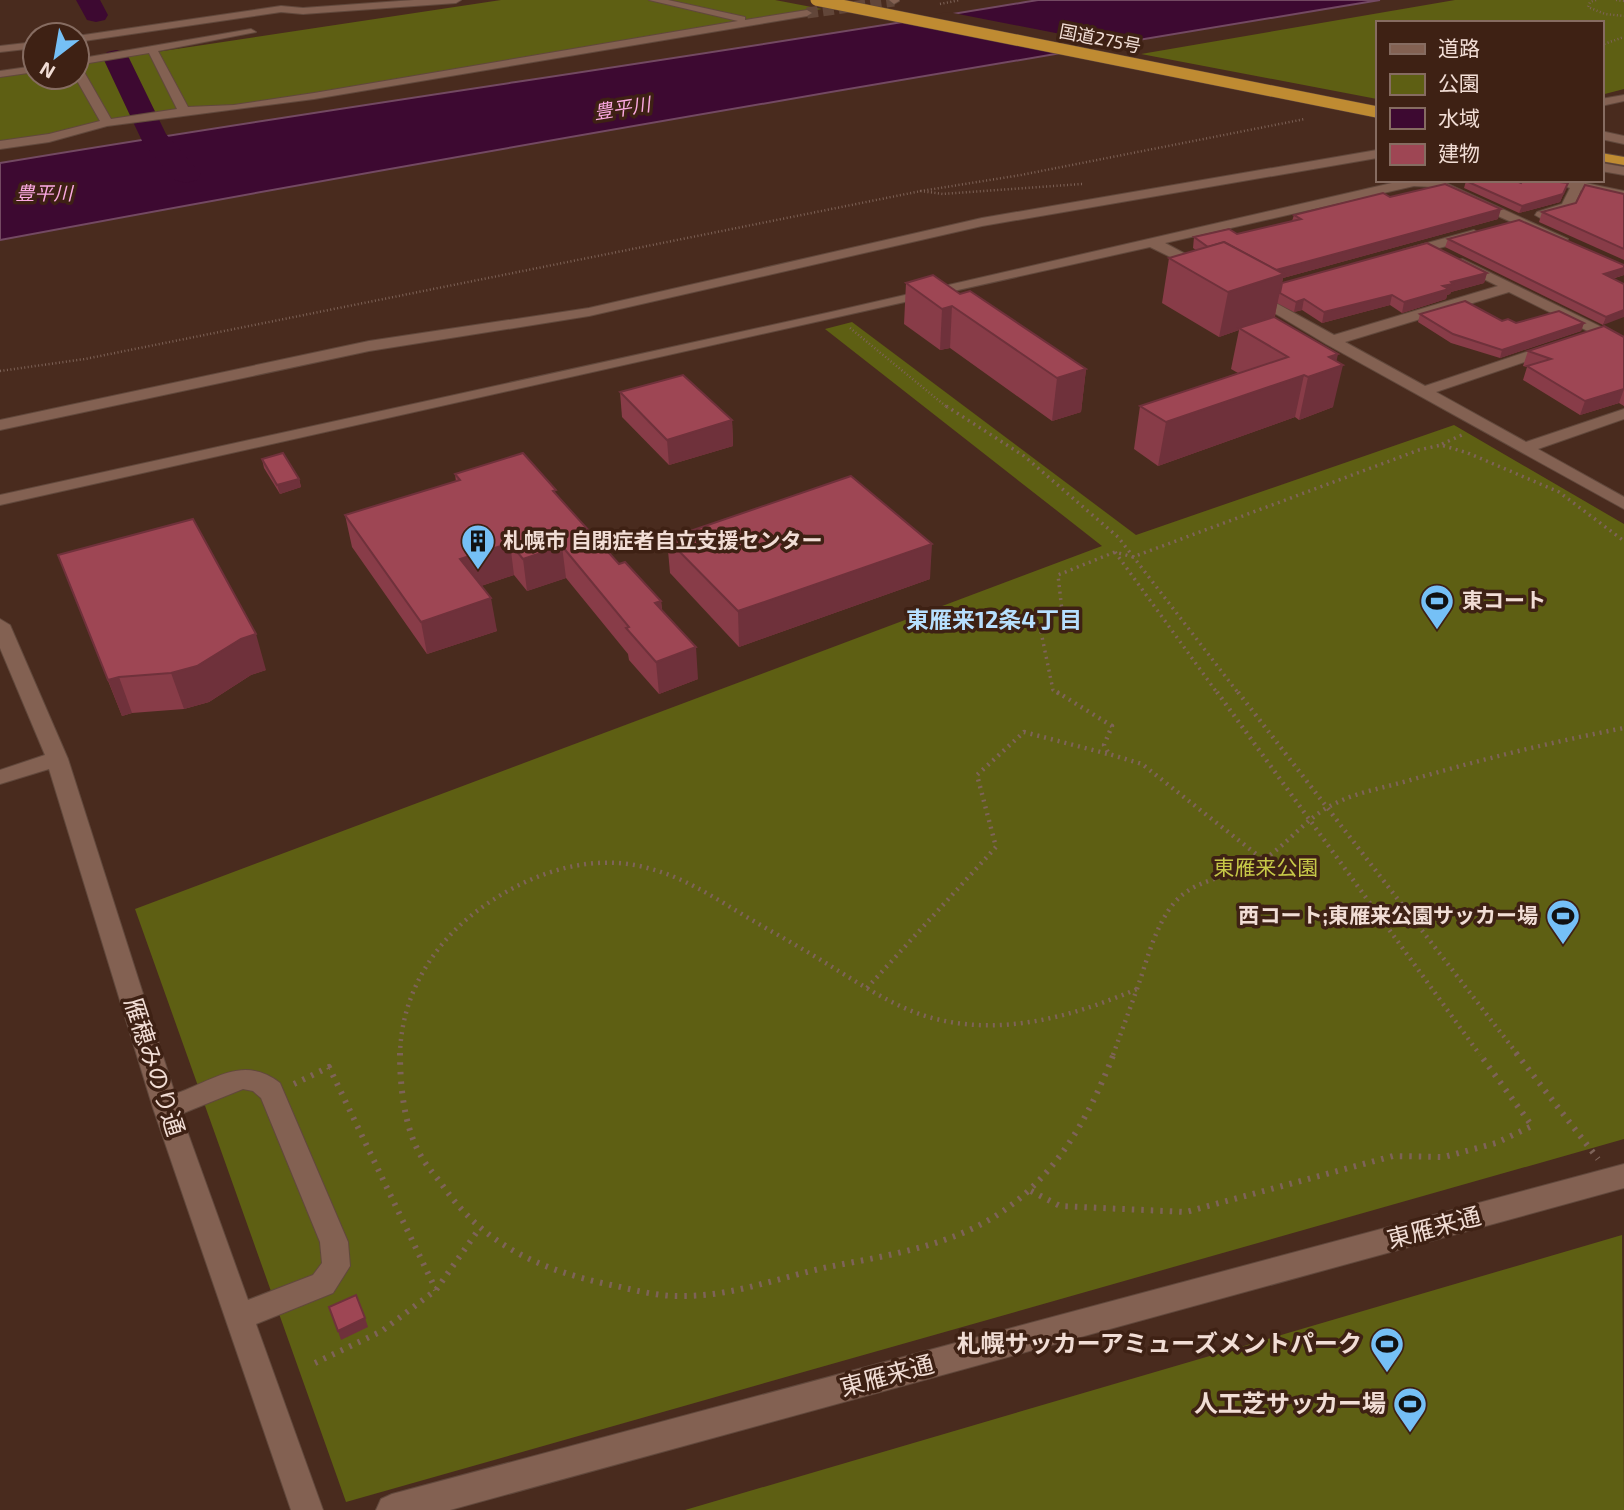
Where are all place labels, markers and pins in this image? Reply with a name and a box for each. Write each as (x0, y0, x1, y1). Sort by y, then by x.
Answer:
building icon: 札幌市 自閉症者自立支援センター (459, 522, 497, 571)
place label: 札幌市 自閉症者自立支援センター (503, 527, 823, 552)
sports icon: 東コート (1418, 582, 1456, 631)
place label: 東コート (1462, 587, 1546, 612)
sports icon: 西コート;東雁来公園サッカー場 (1544, 897, 1582, 946)
place label: 西コート;東雁来公園サッカー場 (1239, 902, 1538, 927)
sports icon: 札幌サッカーアミューズメントパーク (1368, 1325, 1406, 1374)
place label: 札幌サッカーアミューズメントパーク (957, 1328, 1362, 1357)
sports icon: 人工芝サッカー場 (1391, 1385, 1429, 1434)
place label: 人工芝サッカー場 (1194, 1388, 1386, 1417)

